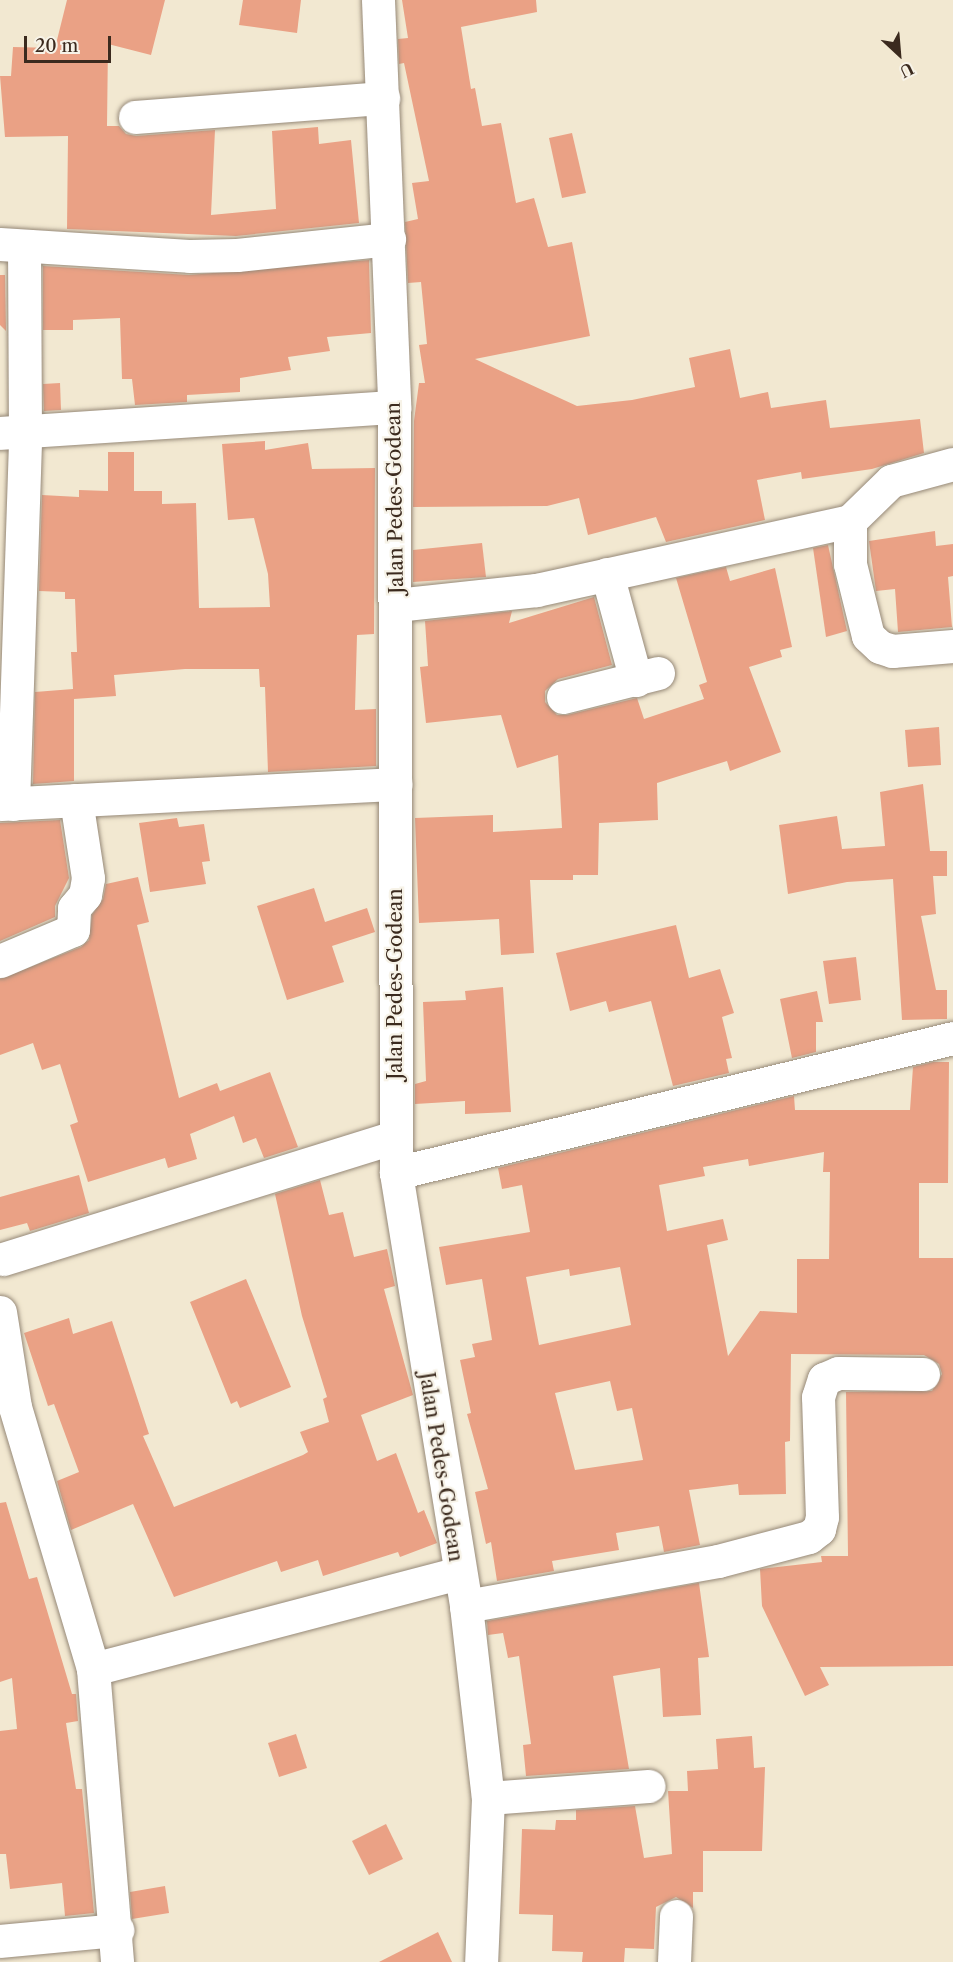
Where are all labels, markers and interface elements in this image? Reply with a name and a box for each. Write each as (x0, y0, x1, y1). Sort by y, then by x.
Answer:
scale bar (27, 24, 114, 62)
north arrow (869, 24, 929, 84)
text: 20 m (35, 35, 78, 57)
text: U (897, 58, 917, 82)
street label: Jalan Pedes-Godean (381, 402, 409, 594)
street label: Jalan Pedes-Godean (383, 888, 407, 1080)
street label: Jalan Pedes-Godean (414, 1370, 468, 1564)

